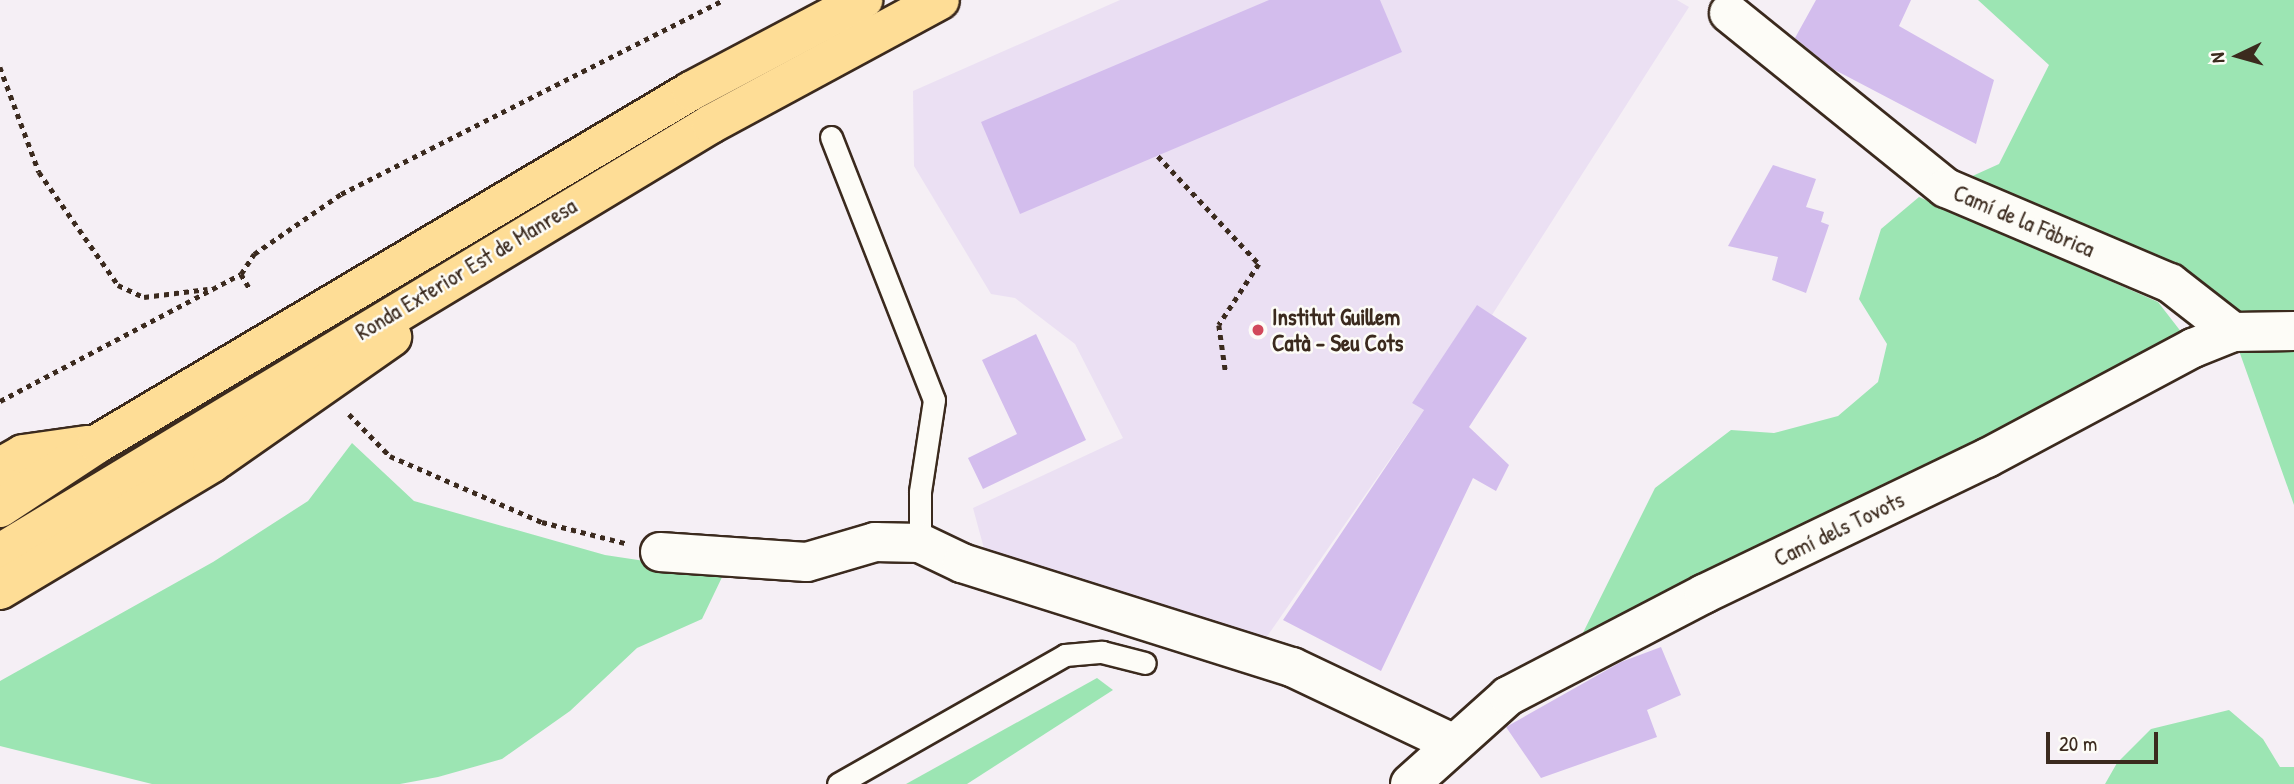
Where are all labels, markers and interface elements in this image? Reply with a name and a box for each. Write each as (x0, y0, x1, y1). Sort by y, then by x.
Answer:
north arrow (2203, 21, 2273, 91)
text: N (2204, 52, 2230, 64)
street label: Camí de la Fàbrica (1949, 179, 2099, 263)
street label: Ronda Exterior Est de Manresa (350, 192, 582, 346)
place label: Institut Guillem Catà - Seu Cots (1272, 303, 1403, 357)
marker: Institut Guillem Catà - Seu Cots (1250, 322, 1266, 338)
street label: Camí dels Tovots (1769, 486, 1909, 572)
scale bar (2049, 718, 2161, 762)
text: 20 m (2059, 729, 2097, 758)

